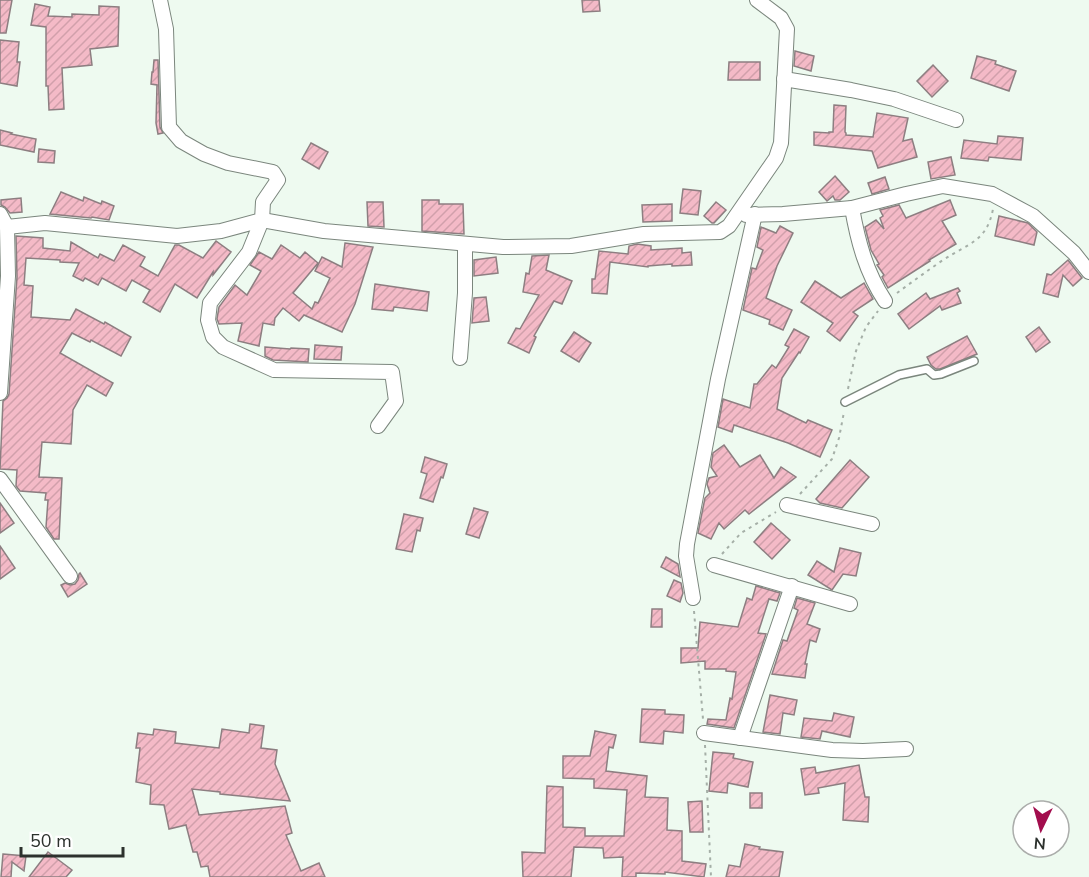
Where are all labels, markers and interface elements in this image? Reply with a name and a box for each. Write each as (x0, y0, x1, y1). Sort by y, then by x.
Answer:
north arrow (1011, 799, 1071, 859)
scale bar (21, 820, 123, 858)
text: 50 m (30, 829, 72, 853)
text: N (1033, 831, 1047, 854)

